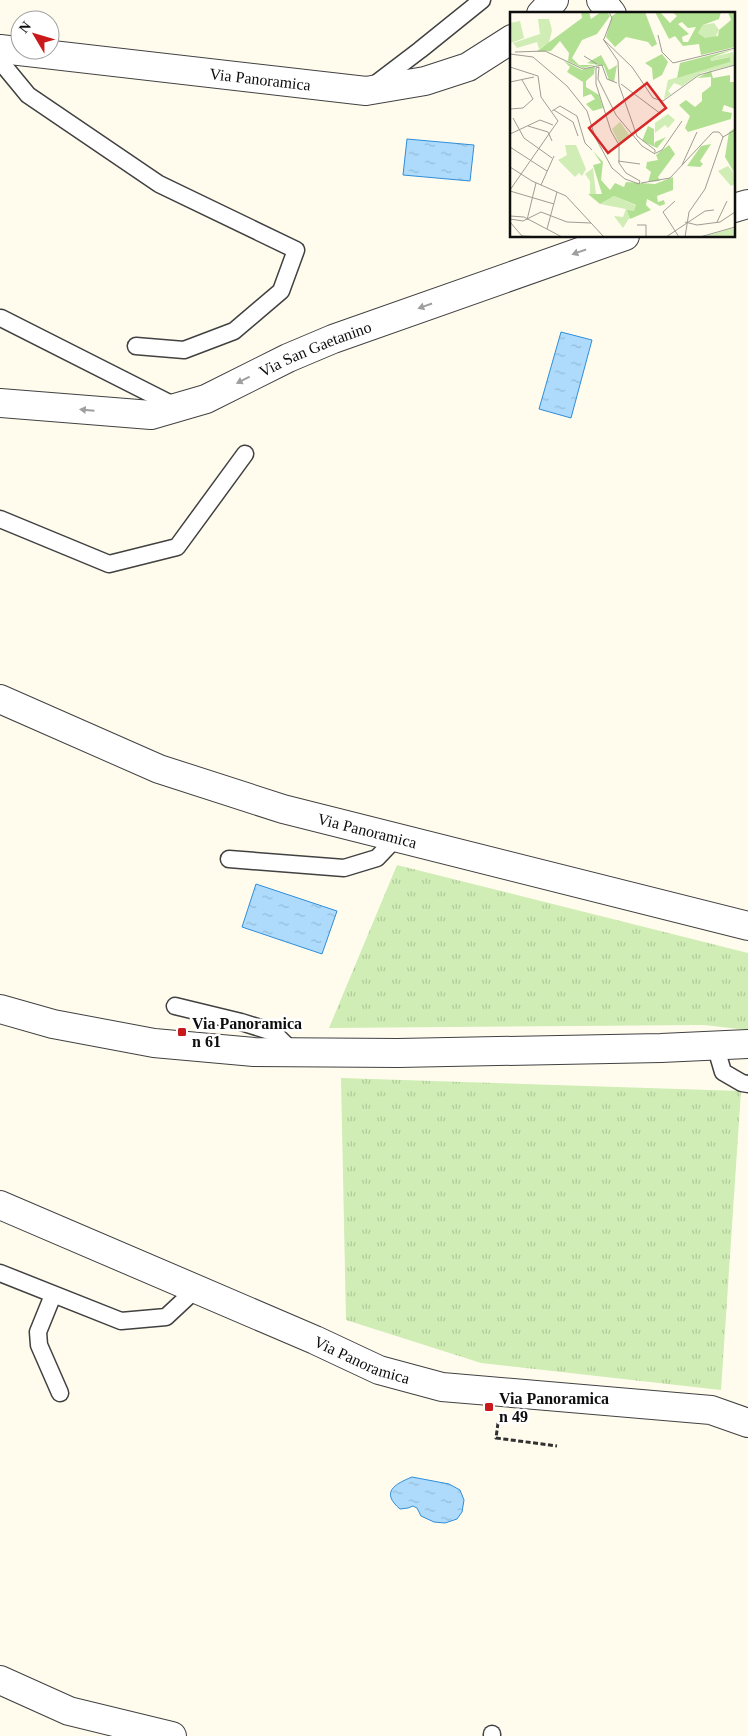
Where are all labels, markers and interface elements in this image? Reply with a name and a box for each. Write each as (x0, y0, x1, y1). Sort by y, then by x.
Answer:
north arrow (10, 10, 60, 60)
inset map (510, 12, 736, 238)
text: N (16, 19, 34, 36)
street label: Via Panoramica (209, 65, 312, 94)
one-way arrow (571, 249, 586, 256)
one-way arrow (418, 303, 433, 310)
street label: Via San Gaetanino (256, 318, 373, 380)
one-way arrow (235, 376, 250, 384)
one-way arrow (79, 405, 95, 413)
street label: Via Panoramica (316, 810, 419, 851)
place label: Via Panoramica n 61 (192, 1015, 302, 1050)
marker: Via Panoramica n 61 (176, 1026, 188, 1038)
street label: Via Panoramica (312, 1333, 411, 1387)
place label: Via Panoramica n 49 (499, 1390, 609, 1425)
marker: Via Panoramica n 49 (483, 1401, 495, 1413)

